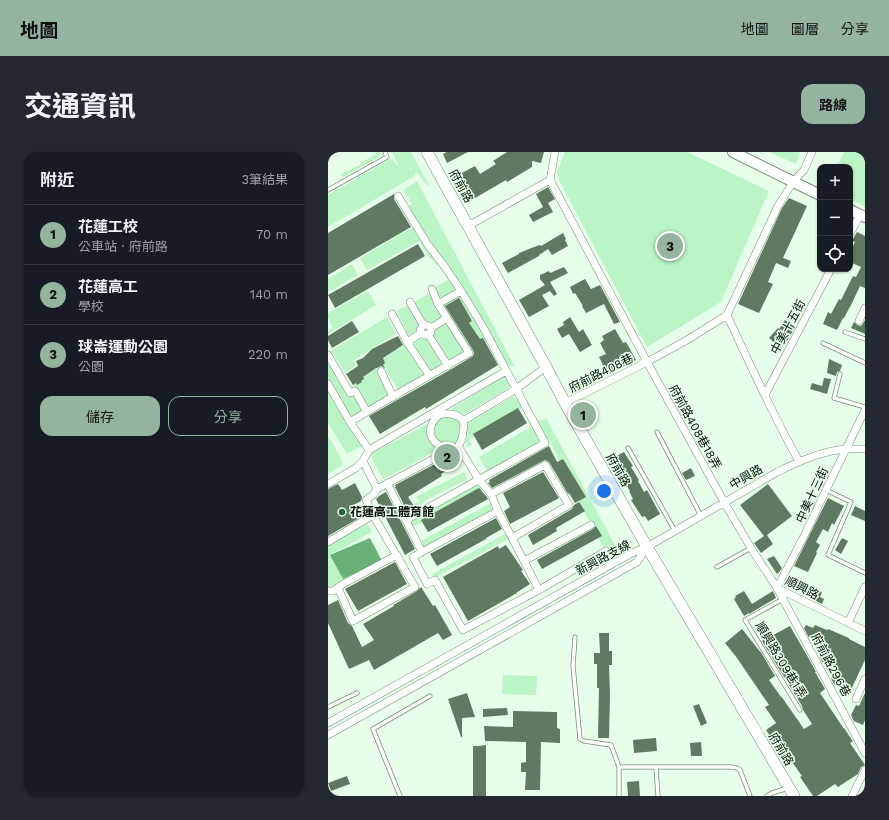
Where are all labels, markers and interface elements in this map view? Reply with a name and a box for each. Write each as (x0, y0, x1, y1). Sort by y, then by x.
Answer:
text: 地圖 (20, 19, 58, 42)
text: 地圖 (741, 21, 769, 37)
text: 圖層 (791, 21, 819, 37)
text: 分享 (841, 21, 869, 37)
button: 路線 (801, 84, 865, 124)
text: 交通資訊 (24, 90, 136, 123)
map controls (817, 164, 853, 272)
button: + (817, 164, 853, 200)
street label: 府前路 (446, 167, 476, 205)
text: 附近 (40, 170, 74, 190)
text: 3筆結果 (241, 172, 288, 187)
button: − (817, 200, 853, 236)
text: 花蓮工校 (78, 218, 138, 236)
text: 1 (50, 227, 56, 242)
text: 70 m (256, 227, 288, 242)
pin: 3 (657, 231, 683, 261)
button: locate (817, 236, 853, 272)
text: 公車站 · 府前路 (78, 239, 168, 254)
text: 花蓮高工 (78, 278, 138, 296)
text: 2 (49, 287, 57, 302)
text: 140 m (250, 287, 288, 302)
street label: 中美十五街 (768, 297, 808, 357)
text: 學校 (78, 299, 104, 314)
text: 球崙運動公園 (78, 338, 168, 356)
text: 3 (49, 347, 57, 362)
text: 220 m (248, 347, 288, 362)
street label: 府前路408巷 (567, 351, 635, 395)
text: 公園 (78, 359, 104, 374)
street label: 府前路408巷18弄 (666, 382, 724, 472)
button: 儲存 (40, 396, 160, 436)
button: 分享 (168, 396, 288, 436)
pin: 1 (570, 400, 596, 430)
pin: 2 (434, 442, 460, 472)
street label: 府前路 (603, 451, 633, 489)
street label: 中興路 (727, 462, 765, 492)
street label: 中美十三街 (793, 465, 831, 525)
your location (594, 481, 614, 501)
place label: 花蓮高工體育館 (350, 505, 434, 519)
marker: 花蓮高工體育館 (337, 507, 347, 517)
street label: 新興路支線 (573, 538, 633, 578)
street label: 順興路 (783, 574, 821, 602)
street label: 順興路309巷1弄 (753, 619, 809, 701)
street label: 府前路296巷 (808, 631, 854, 699)
street label: 府前路 (766, 730, 796, 768)

